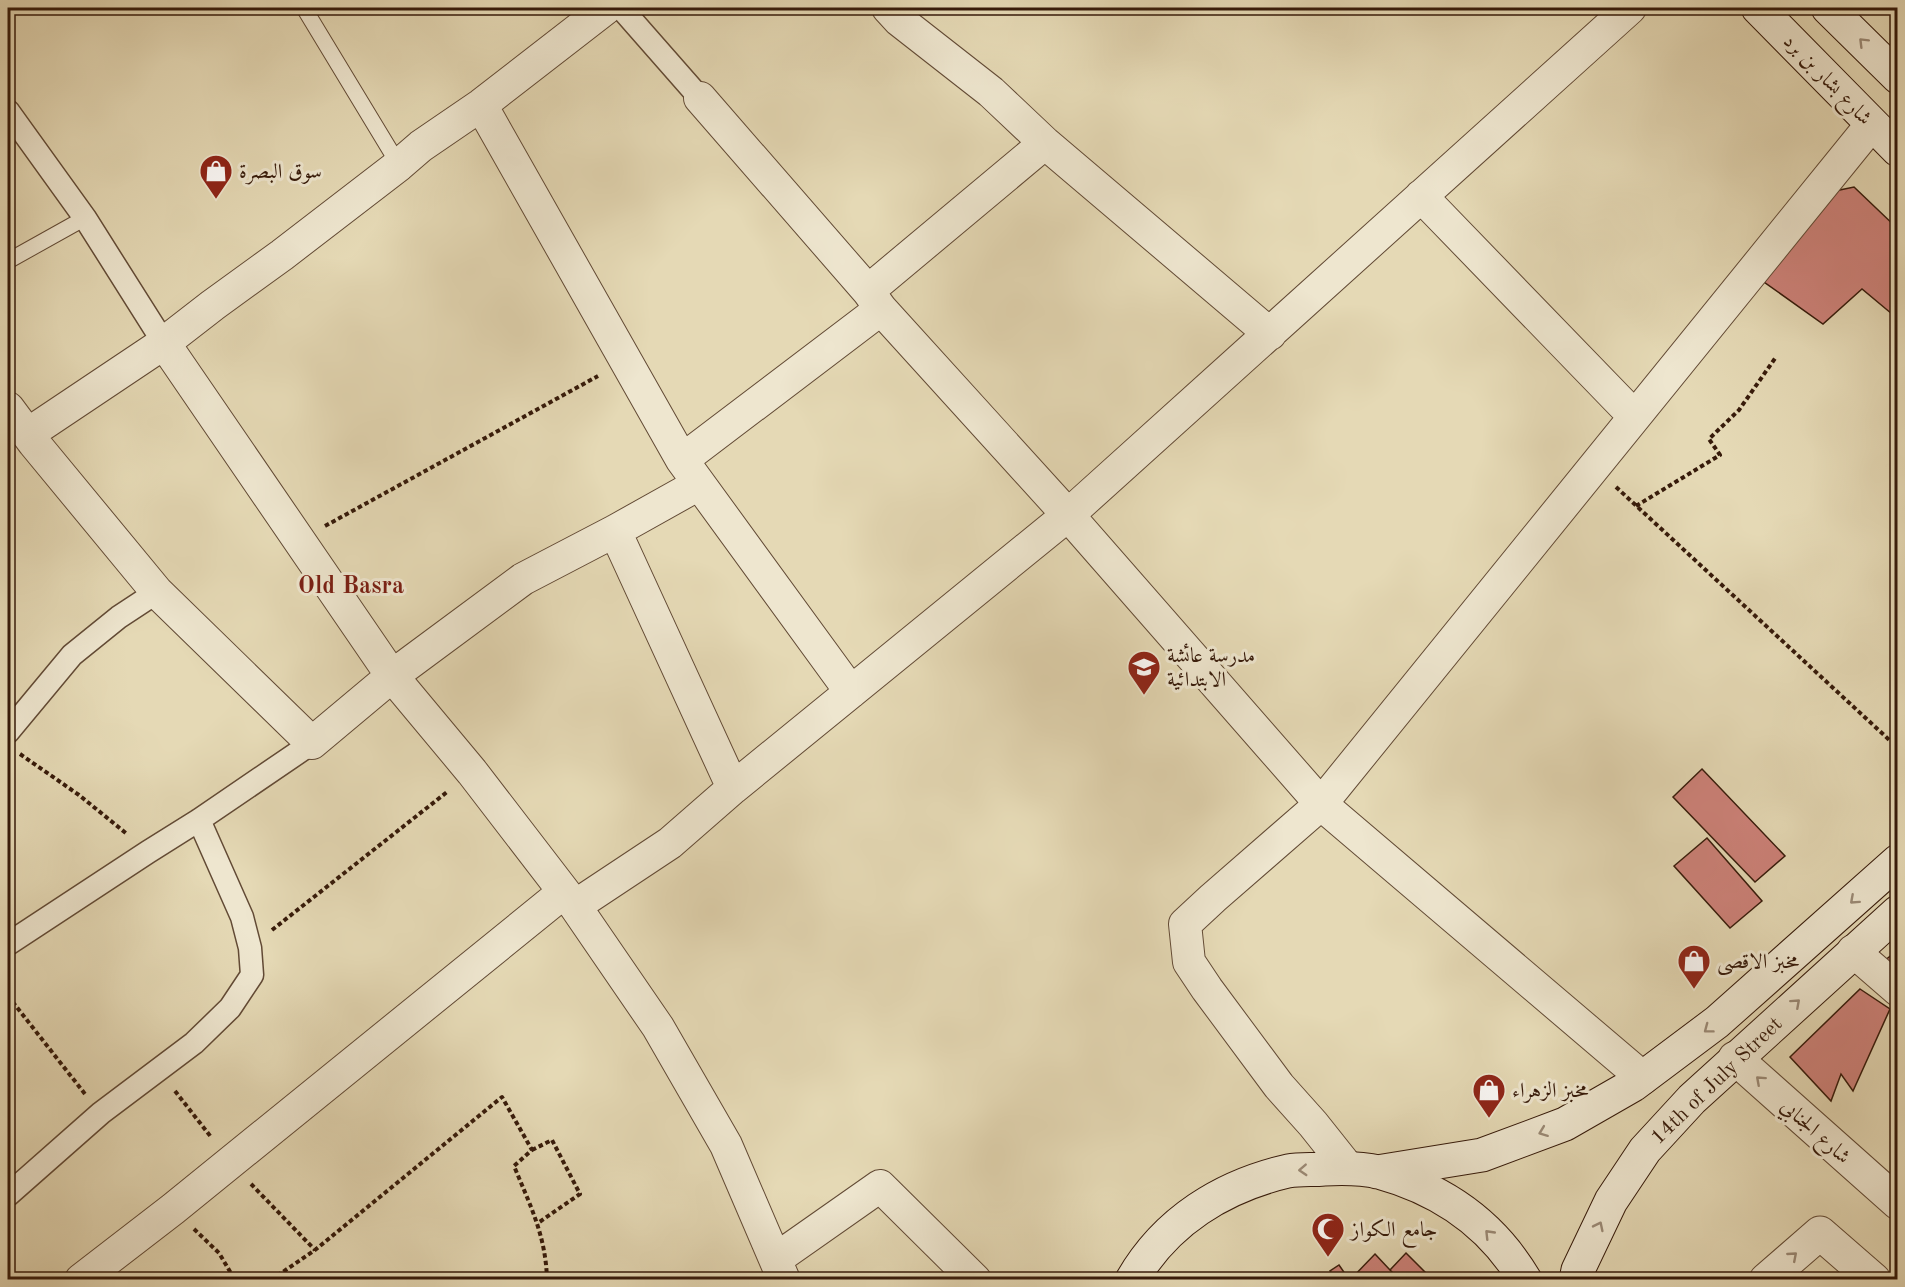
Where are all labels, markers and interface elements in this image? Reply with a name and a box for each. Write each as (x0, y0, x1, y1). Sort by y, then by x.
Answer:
street label: شارع بشار بن برد (1774, 31, 1875, 134)
one-way arrow (1859, 39, 1870, 50)
shop icon: سوق البصرة (198, 153, 234, 200)
place label: سوق البصرة (239, 162, 322, 185)
district label: Old Basra (298, 575, 404, 599)
place label: مدرسة عائشة الابتدائية (1167, 643, 1255, 691)
school or university icon: مدرسة عائشة الابتدائية (1126, 649, 1162, 696)
one-way arrow (1850, 893, 1861, 904)
shop icon: مخبز الاقصى (1676, 943, 1712, 990)
place label: مخبز الاقصى (1717, 952, 1800, 976)
one-way arrow (1789, 999, 1800, 1010)
street label: 14th of July Street (1647, 1013, 1787, 1149)
one-way arrow (1704, 1022, 1715, 1033)
shop icon: مخبز الزهراء (1471, 1072, 1507, 1119)
one-way arrow (1756, 1077, 1767, 1088)
place label: مخبز الزهراء (1512, 1080, 1589, 1103)
street label: شارع الجنابي (1772, 1096, 1854, 1173)
one-way arrow (1539, 1125, 1550, 1137)
one-way arrow (1298, 1164, 1307, 1177)
mosque icon: جامع الكواز (1310, 1211, 1346, 1258)
place label: جامع الكواز (1349, 1218, 1438, 1248)
one-way arrow (1592, 1222, 1603, 1233)
one-way arrow (1485, 1230, 1496, 1240)
one-way arrow (1786, 1252, 1797, 1263)

